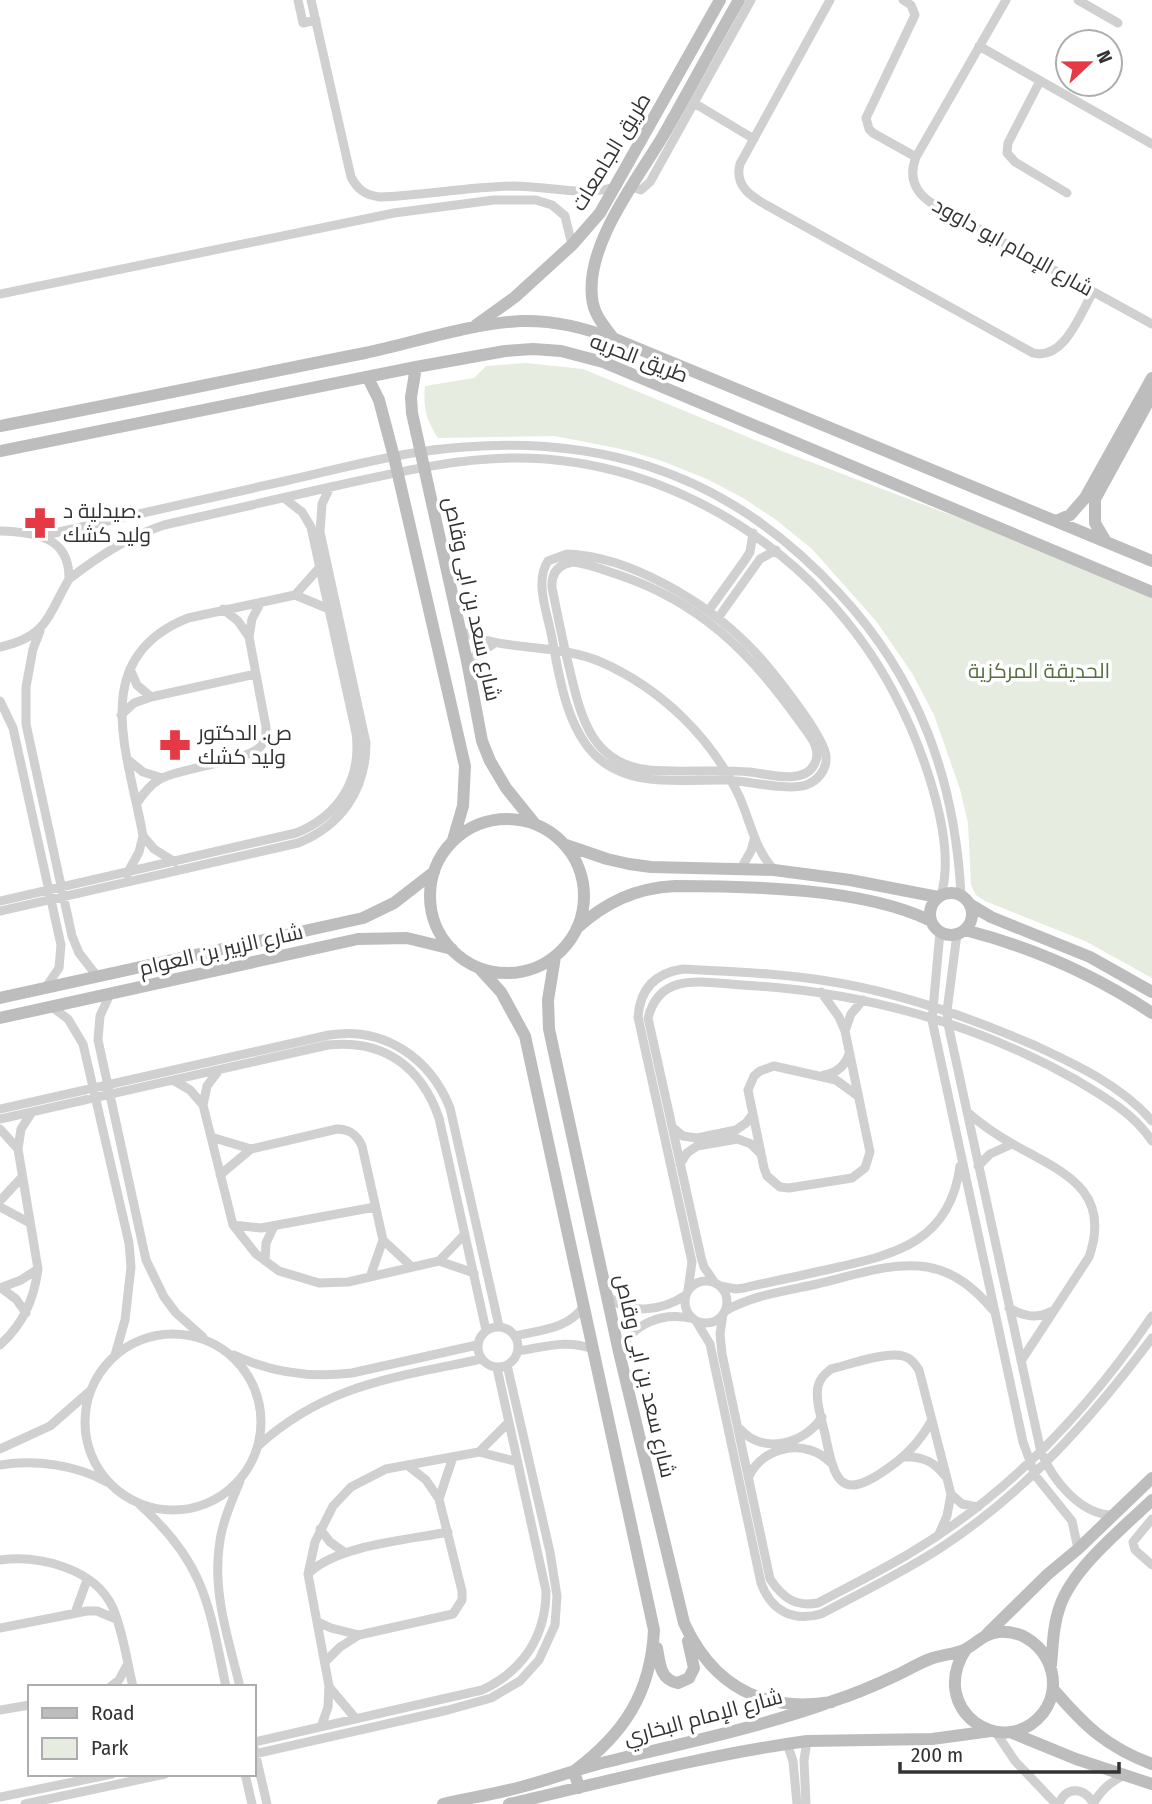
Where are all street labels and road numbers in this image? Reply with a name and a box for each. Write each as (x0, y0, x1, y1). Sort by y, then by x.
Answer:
street label: طريق الجامعات (566, 88, 656, 216)
street label: شارع الإمام ابو داوود (928, 192, 1098, 303)
street label: طريق الحريه (586, 327, 692, 389)
street label: شارع سعد بن ابى وقاص (437, 495, 506, 704)
street label: شارع الزبير بن العوام (137, 919, 306, 982)
street label: شارع سعد بن ابى وقاص (608, 1272, 681, 1480)
street label: شارع الإمام البخاري (621, 1683, 786, 1754)

